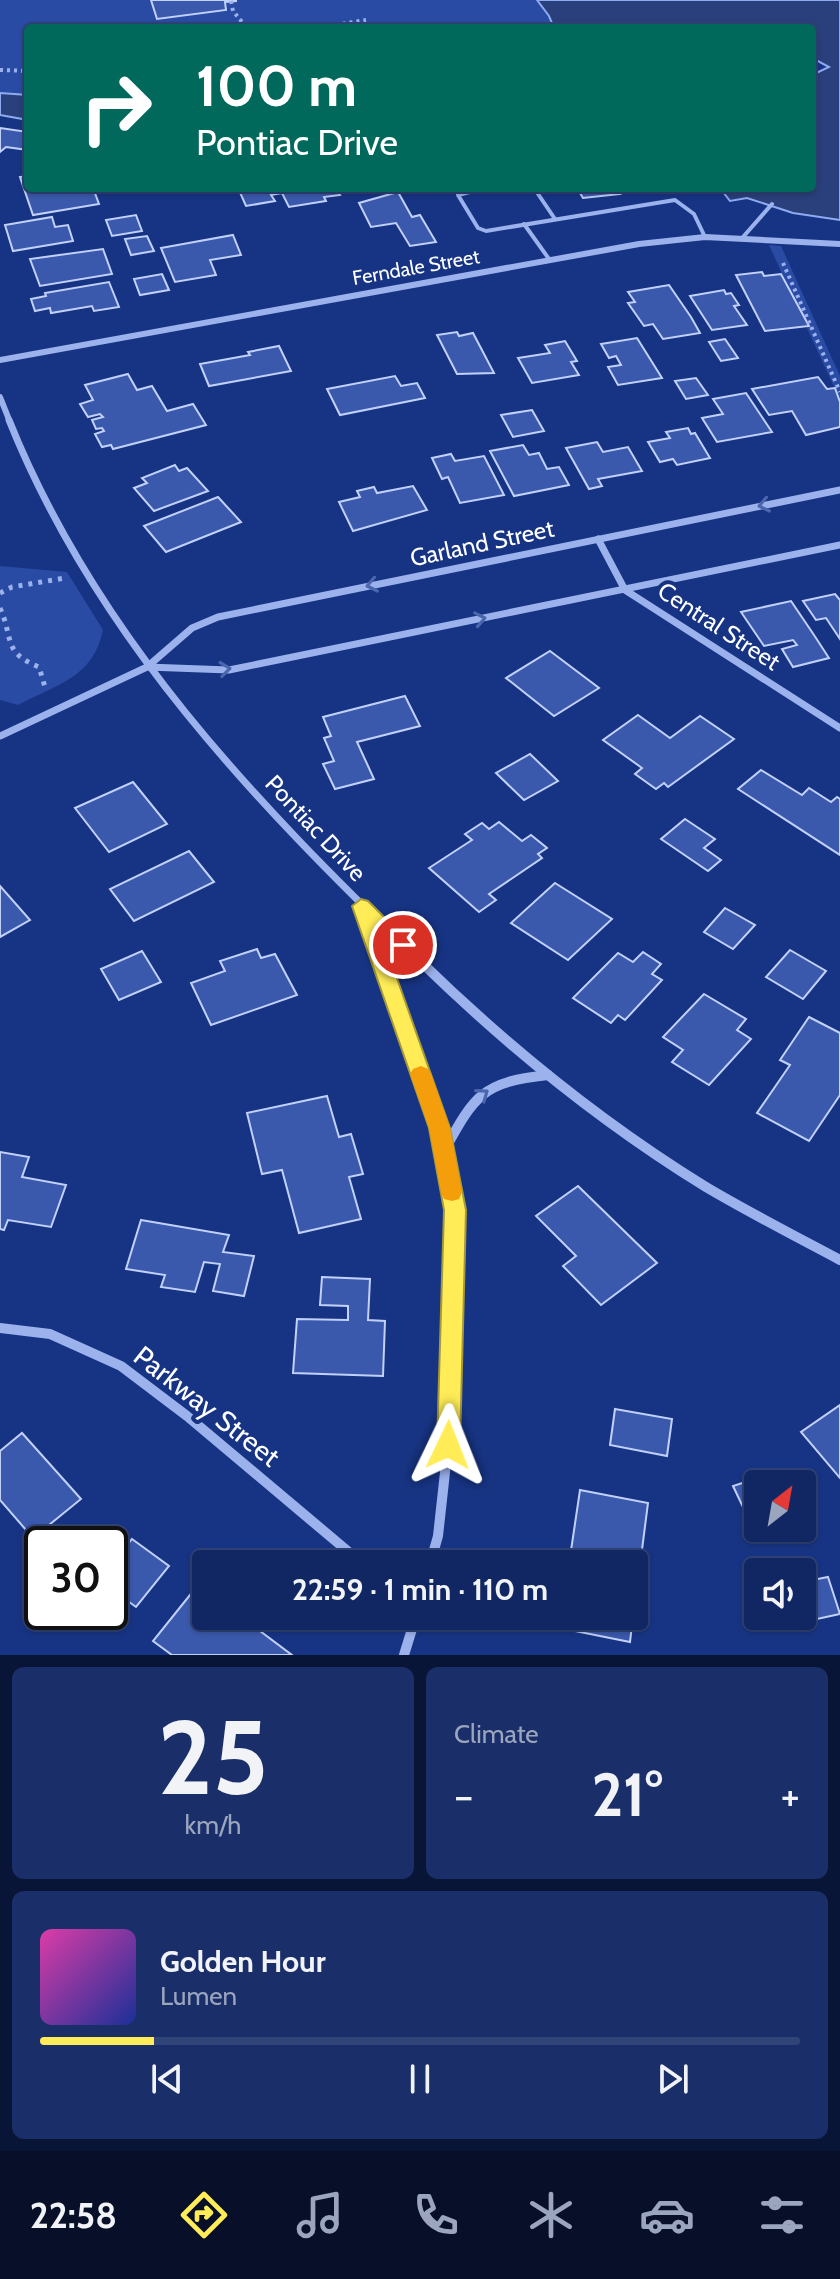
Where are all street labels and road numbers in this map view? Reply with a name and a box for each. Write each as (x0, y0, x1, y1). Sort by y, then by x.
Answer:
street label: Ferndale Street (351, 244, 482, 290)
street label: Garland Street (407, 514, 557, 572)
street label: Central Street (653, 576, 785, 676)
street label: Pontiac Drive (259, 769, 373, 887)
street label: Parkway Street (127, 1338, 287, 1474)

